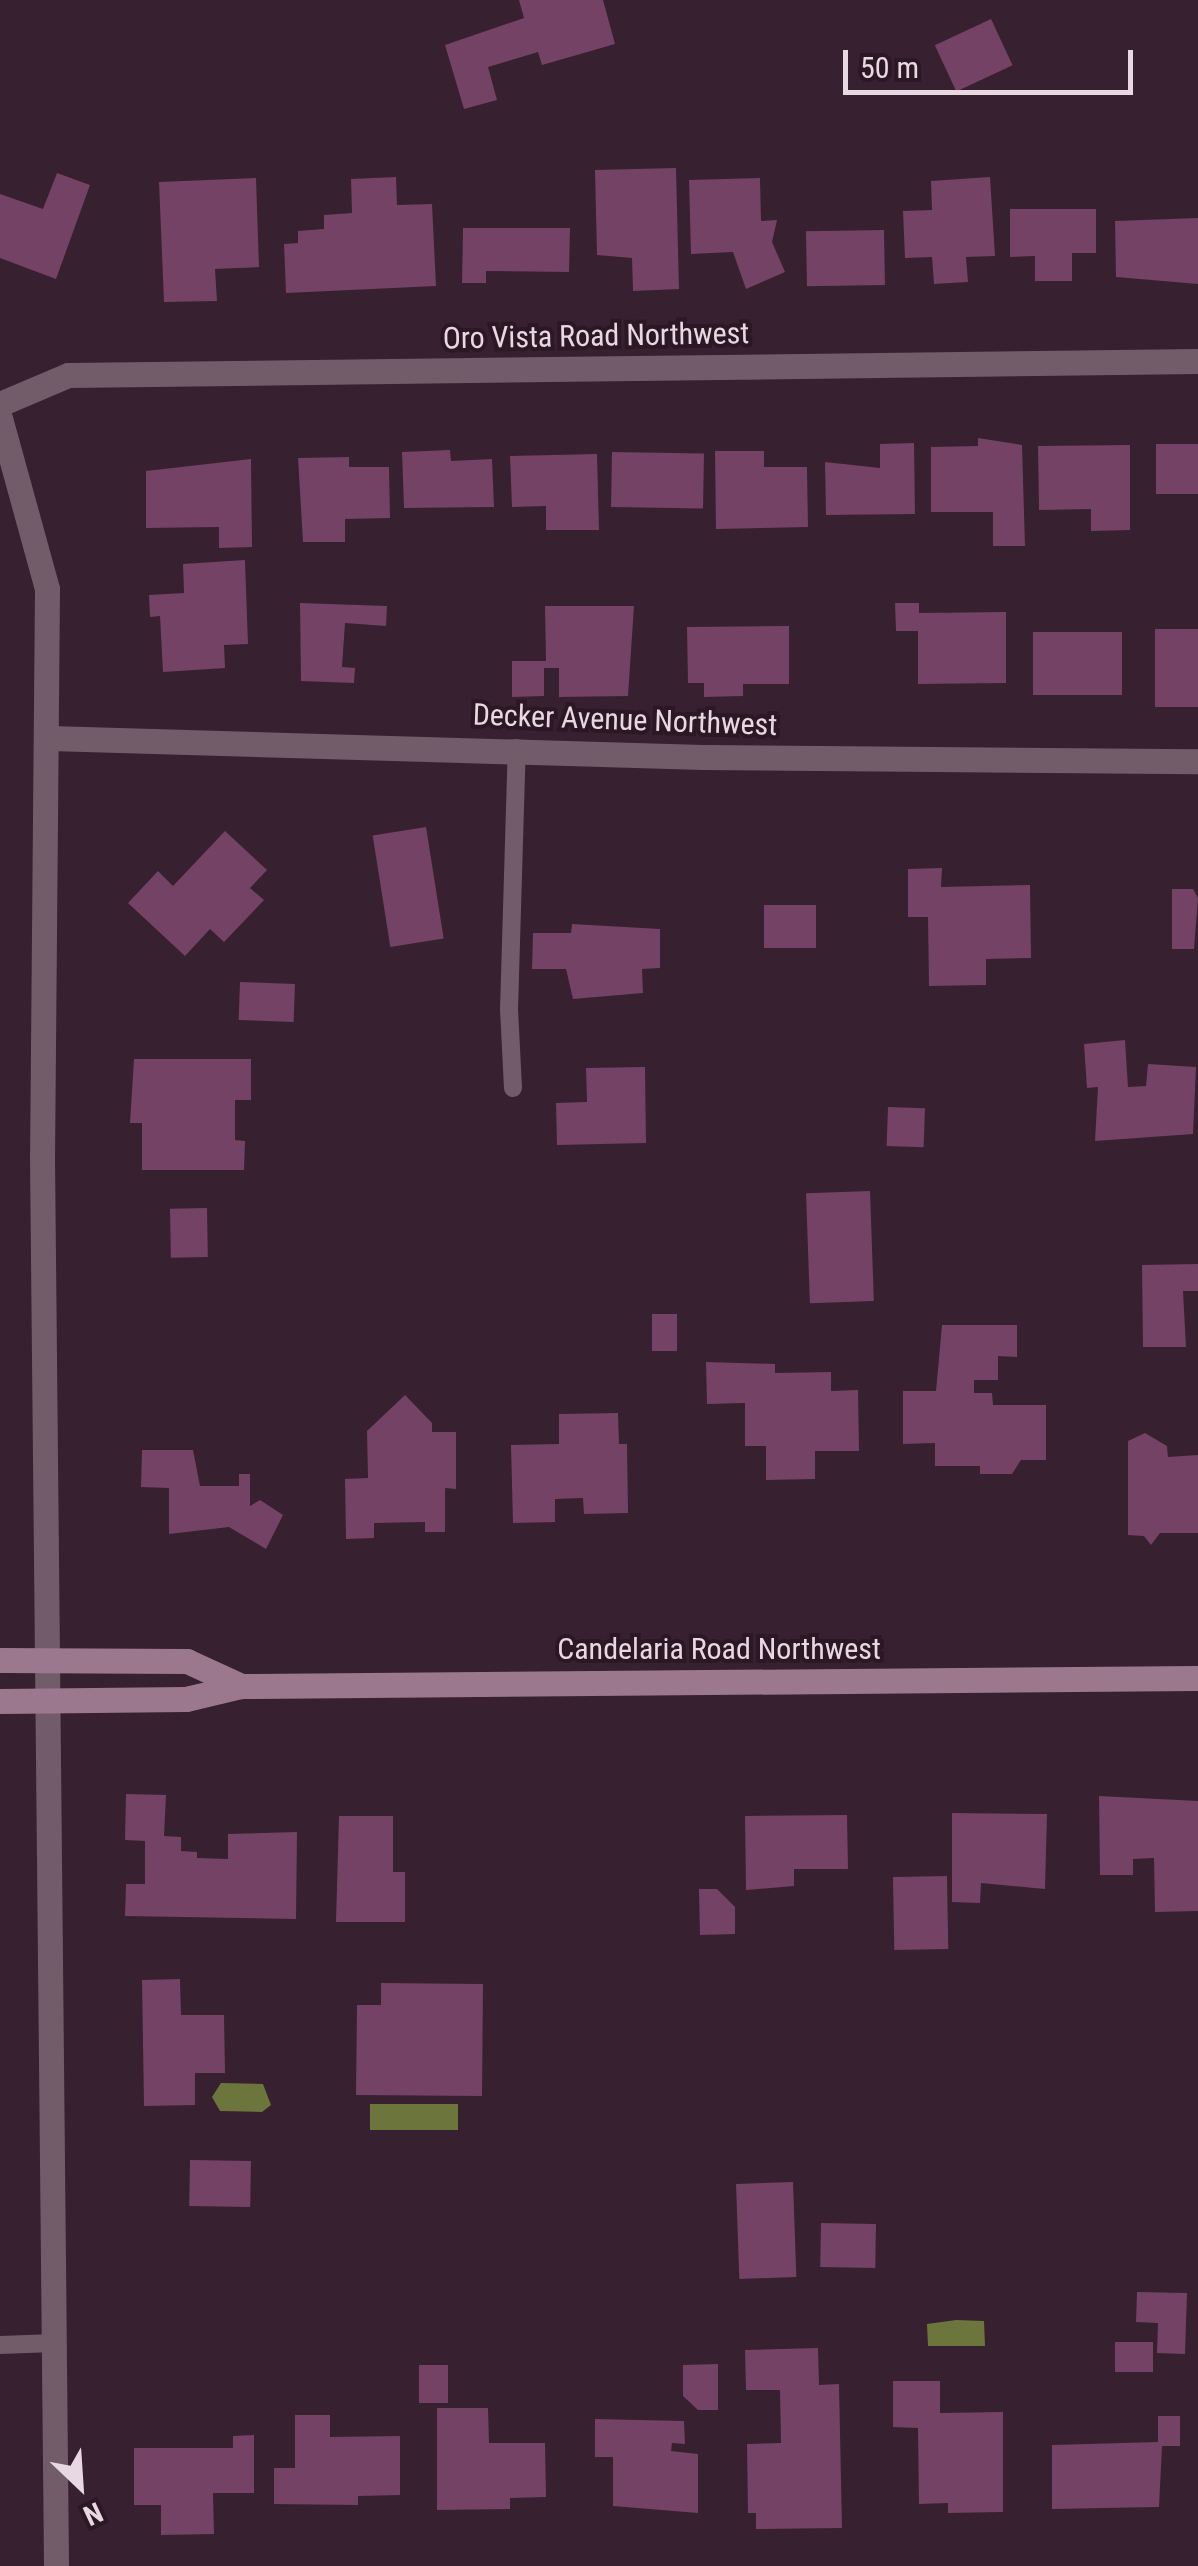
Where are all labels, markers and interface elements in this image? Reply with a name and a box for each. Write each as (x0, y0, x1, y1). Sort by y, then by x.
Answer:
scale bar (848, 30, 1138, 92)
text: 50 m (860, 50, 919, 85)
street label: Oro Vista Road Northwest (442, 315, 750, 357)
street label: Decker Avenue Northwest (472, 697, 778, 743)
street label: Candelaria Road Northwest (557, 1631, 881, 1667)
north arrow (30, 2436, 130, 2536)
text: N (78, 2495, 108, 2532)

